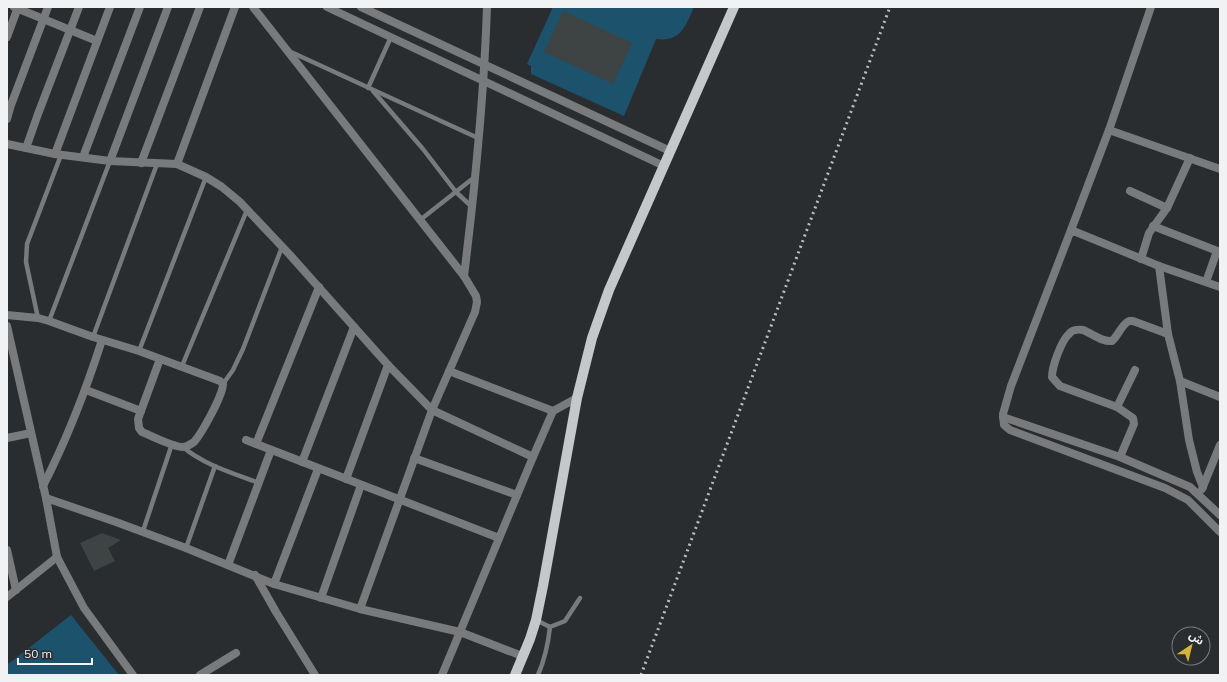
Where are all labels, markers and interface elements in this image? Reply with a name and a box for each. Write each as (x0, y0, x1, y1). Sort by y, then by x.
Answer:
north arrow (1171, 626, 1211, 666)
text: ش (1187, 628, 1207, 648)
scale bar (18, 640, 92, 666)
text: 50 m (24, 646, 52, 661)

